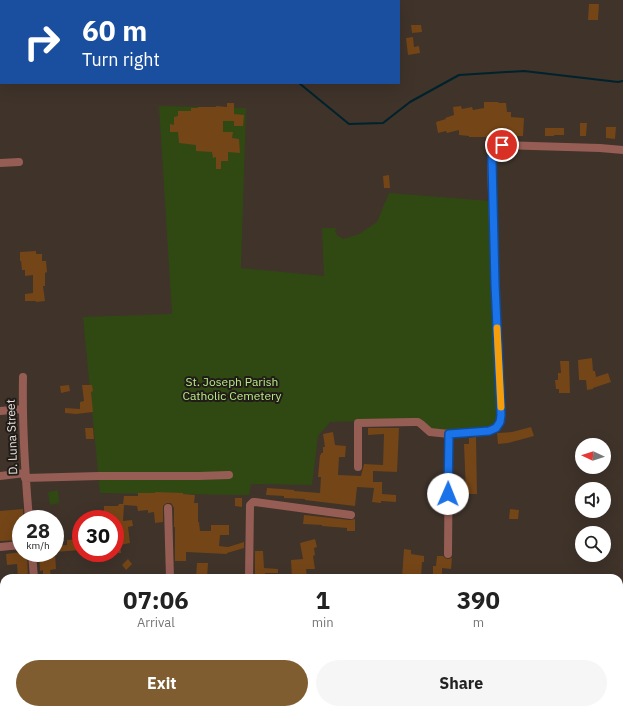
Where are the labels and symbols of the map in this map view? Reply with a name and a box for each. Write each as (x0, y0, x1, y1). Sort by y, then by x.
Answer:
pin (485, 128, 519, 162)
park label: St. Joseph Parish Catholic Cemetery (182, 374, 282, 403)
street label: D. Luna Street (3, 399, 20, 475)
north arrow (575, 438, 611, 474)
position arrow (427, 473, 469, 515)
speed limit sign: 30 (72, 510, 124, 562)

